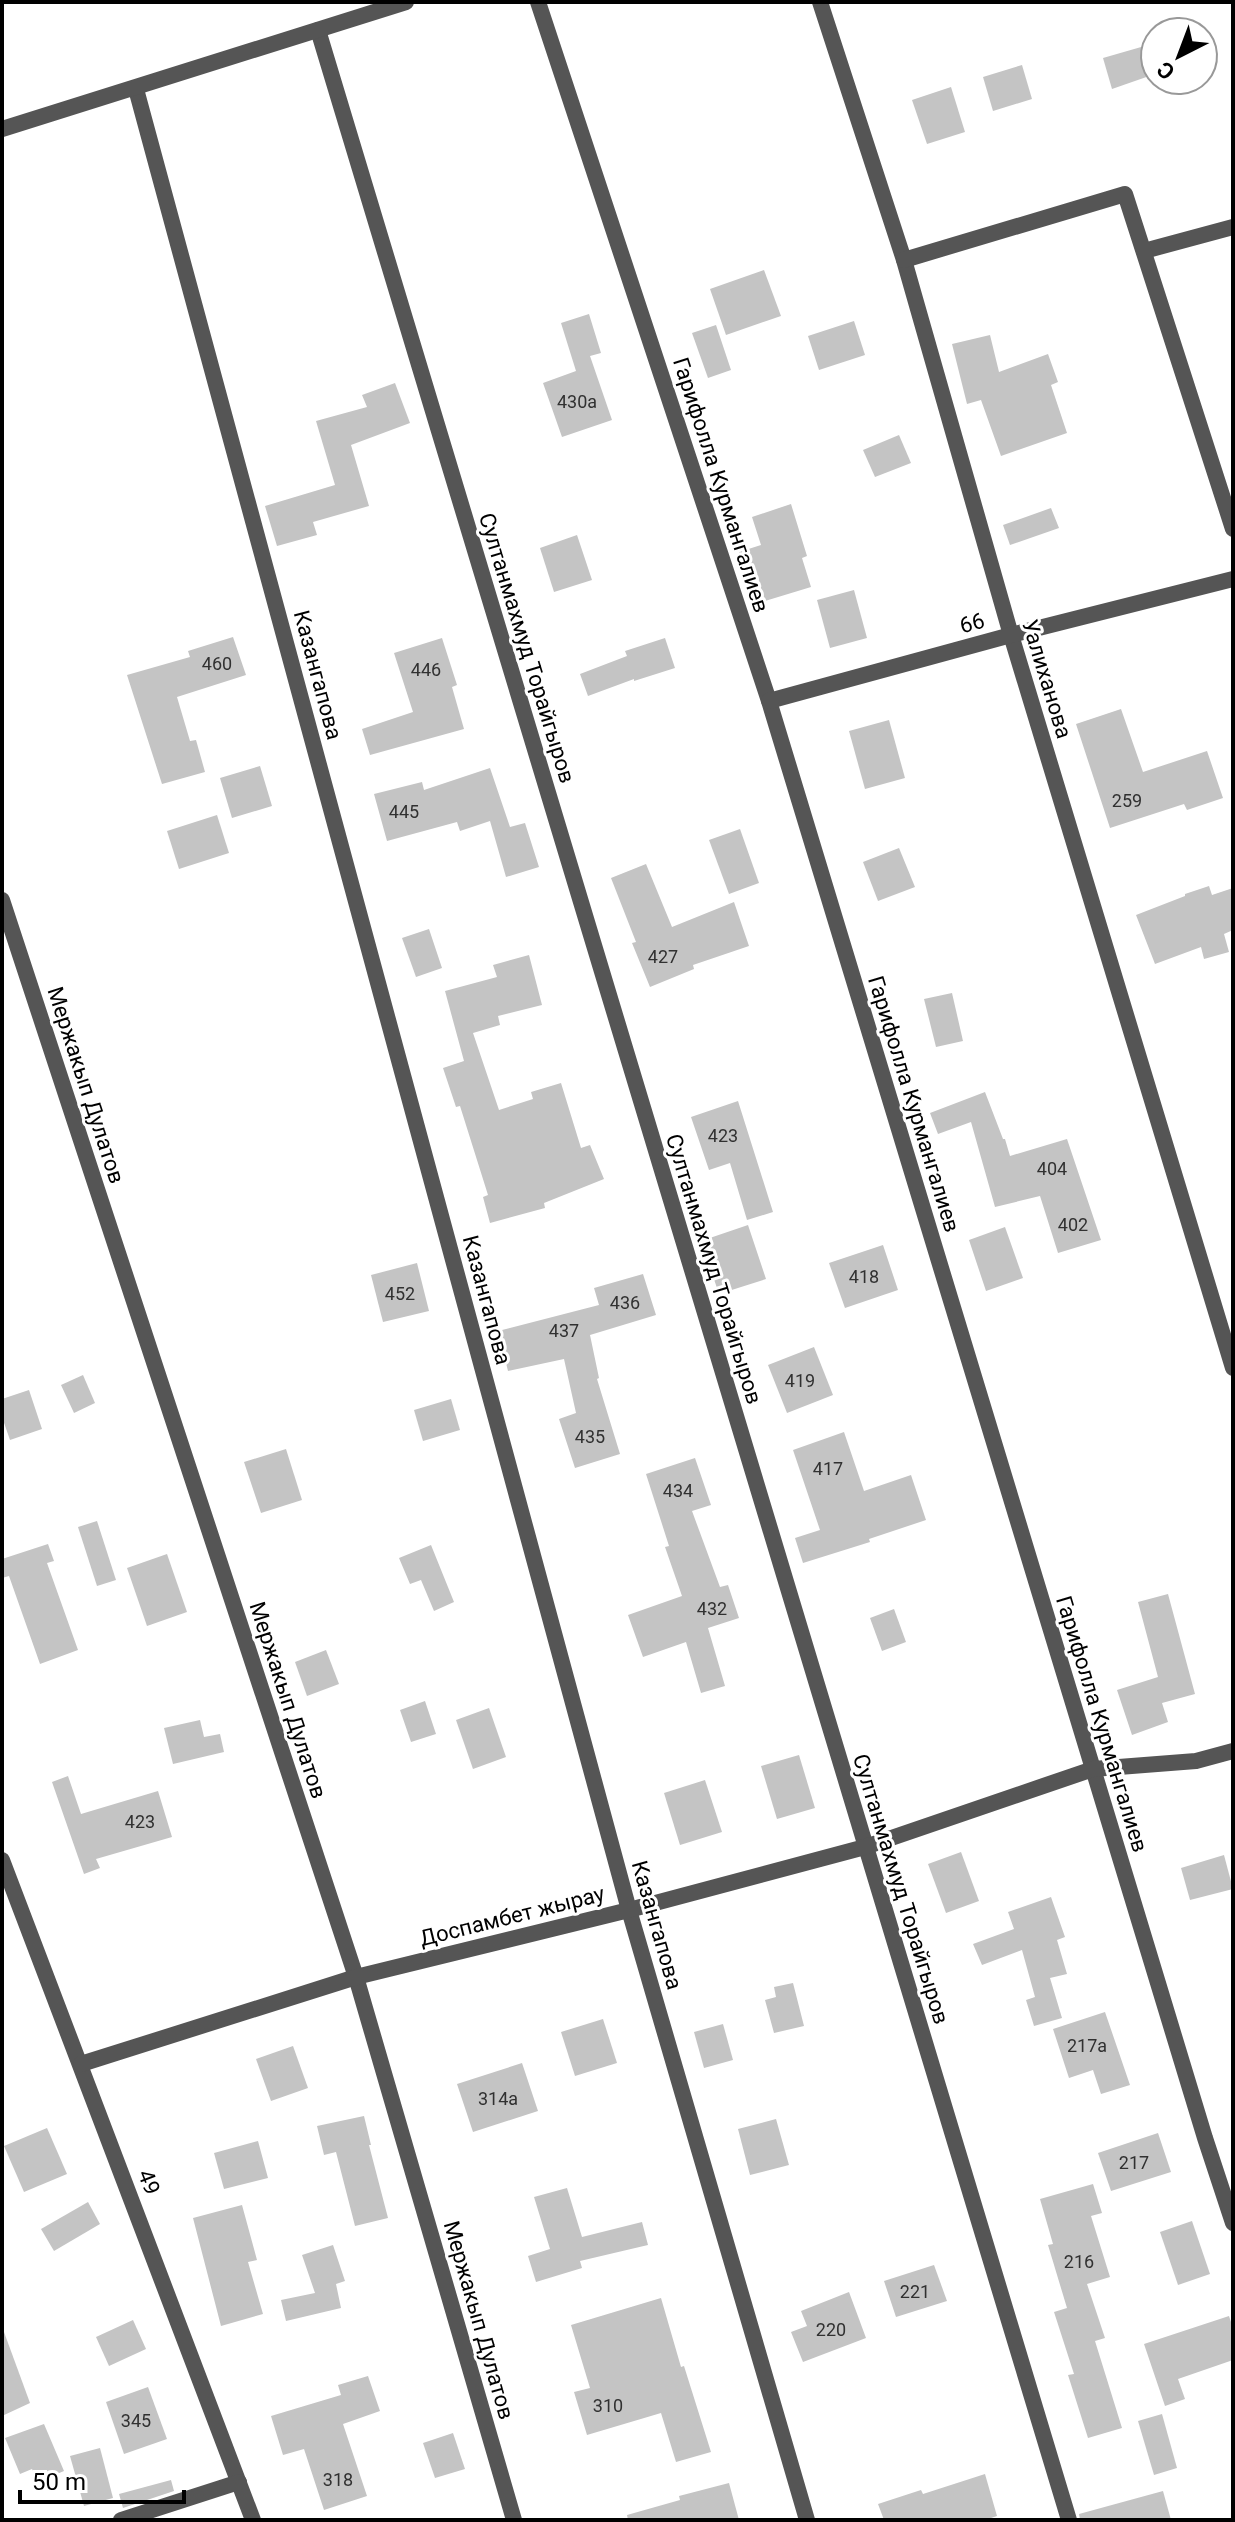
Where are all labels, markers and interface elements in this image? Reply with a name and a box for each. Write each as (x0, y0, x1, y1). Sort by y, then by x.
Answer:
north arrow (1139, 16, 1219, 96)
text: С (1152, 56, 1180, 85)
street label: Гарифолла Курмангалиев (668, 354, 774, 616)
house number: 430а (557, 391, 597, 412)
street label: Султанмахмуд Торайгыров (474, 510, 580, 786)
street label: Казангапова (289, 608, 347, 742)
street label: 66 (957, 608, 987, 638)
street label: Уалиханова (1017, 617, 1077, 741)
house number: 460 (202, 653, 232, 674)
house number: 446 (411, 659, 441, 680)
house number: 259 (1112, 790, 1142, 811)
house number: 445 (389, 801, 419, 822)
house number: 427 (648, 946, 678, 967)
street label: Гарифолла Курмангалиев (863, 973, 965, 1235)
street label: Мержакып Дулатов (42, 984, 130, 1186)
house number: 423 (708, 1125, 738, 1146)
street label: Султанмахмуд Торайгыров (661, 1131, 767, 1407)
house number: 404 (1037, 1158, 1067, 1179)
house number: 402 (1058, 1214, 1088, 1235)
street label: Казангапова (458, 1233, 516, 1367)
house number: 418 (849, 1266, 879, 1287)
house number: 452 (385, 1283, 415, 1304)
house number: 436 (610, 1292, 640, 1313)
house number: 437 (549, 1320, 579, 1341)
house number: 419 (785, 1370, 815, 1391)
house number: 435 (575, 1426, 605, 1447)
house number: 417 (813, 1458, 843, 1479)
house number: 434 (663, 1480, 693, 1501)
street label: Гарифолла Курмангалиев (1051, 1593, 1153, 1855)
house number: 432 (697, 1598, 727, 1619)
street label: Мержакып Дулатов (244, 1599, 332, 1801)
street label: Султанмахмуд Торайгыров (848, 1751, 954, 2027)
house number: 423 (125, 1811, 155, 1832)
street label: Казангапова (627, 1858, 687, 1992)
street label: Доспамбет жырау (417, 1881, 608, 1951)
house number: 217а (1067, 2035, 1107, 2056)
house number: 314а (478, 2088, 518, 2109)
house number: 217 (1119, 2152, 1149, 2173)
street label: 49 (133, 2166, 165, 2198)
street label: Мержакып Дулатов (439, 2218, 519, 2422)
house number: 216 (1064, 2251, 1094, 2272)
house number: 221 (900, 2281, 930, 2302)
house number: 220 (816, 2319, 846, 2340)
house number: 310 (593, 2395, 623, 2416)
house number: 345 (121, 2410, 151, 2431)
scale bar (20, 2454, 184, 2504)
text: 50 m (32, 2468, 86, 2496)
house number: 318 (323, 2469, 353, 2490)

